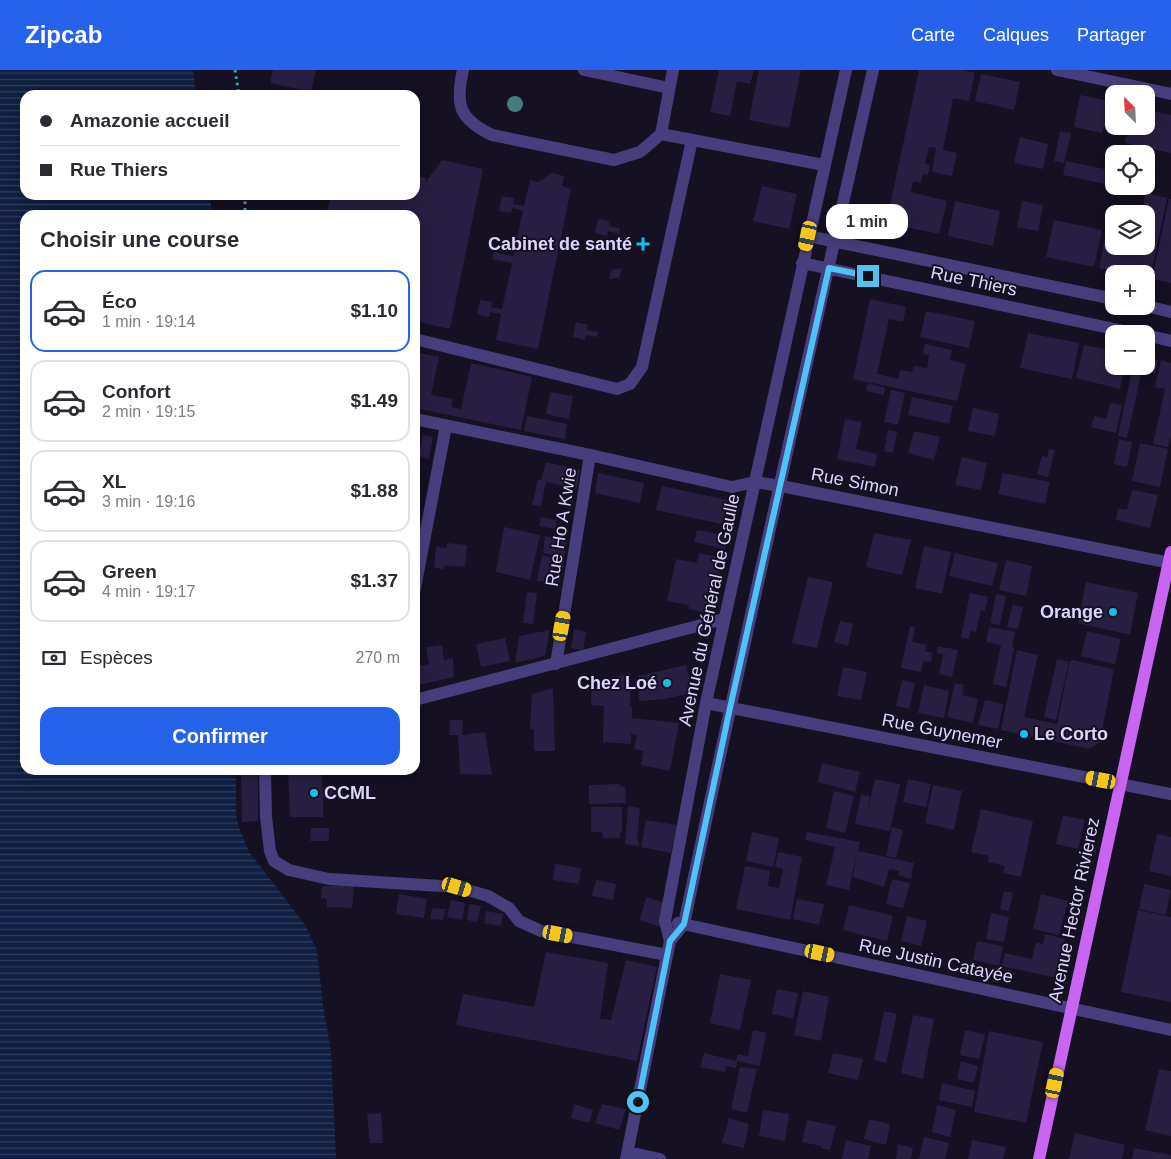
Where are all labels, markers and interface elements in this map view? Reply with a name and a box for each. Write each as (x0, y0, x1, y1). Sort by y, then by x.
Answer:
text: Zipcab (25, 21, 102, 48)
text: Carte (911, 25, 955, 45)
text: Calques (983, 25, 1049, 45)
text: Partager (1077, 25, 1146, 45)
north arrow (1105, 85, 1155, 135)
map controls (1105, 85, 1155, 375)
text: Amazonie accueil (70, 110, 229, 131)
button: locate (1105, 145, 1155, 195)
text: Rue Thiers (70, 159, 168, 180)
callout: 1 min (827, 204, 909, 238)
button: layers (1105, 205, 1155, 255)
text: 1 min (846, 213, 888, 230)
car (797, 220, 818, 252)
text: Choisir une course (40, 227, 239, 252)
place label: Cabinet de santé (488, 234, 632, 254)
marker: Cabinet de santé (636, 237, 650, 251)
street label: Rue Thiers (929, 262, 1019, 300)
route end (857, 265, 879, 287)
button: + (1105, 265, 1155, 315)
icon: car (42, 289, 87, 334)
text: Éco (102, 291, 137, 312)
text: $1.10 (350, 300, 398, 321)
text: 1 min · 19:14 (102, 313, 195, 330)
button: − (1105, 325, 1155, 375)
icon: car (42, 379, 87, 424)
text: Confort (102, 381, 171, 402)
text: $1.49 (350, 390, 398, 411)
text: 2 min · 19:15 (102, 403, 195, 420)
street label: Rue Simon (809, 464, 901, 500)
street label: Rue Ho A Kwie (542, 466, 580, 588)
icon: car (42, 469, 87, 514)
text: XL (102, 471, 126, 492)
text: $1.88 (350, 480, 398, 501)
street label: Avenue du Général de Gaulle (675, 492, 743, 728)
text: 3 min · 19:16 (102, 493, 195, 510)
icon: car (42, 559, 87, 604)
text: Green (102, 561, 157, 582)
text: $1.37 (350, 570, 398, 591)
text: 4 min · 19:17 (102, 583, 195, 600)
place label: Orange (1040, 602, 1103, 622)
marker: Orange (1107, 606, 1119, 618)
car (552, 610, 571, 642)
icon: cash (40, 644, 68, 672)
text: Espèces (80, 647, 153, 668)
text: 270 m (356, 649, 400, 666)
place label: Chez Loé (577, 673, 657, 693)
marker: Chez Loé (661, 677, 673, 689)
button: Confirmer (40, 707, 400, 765)
street label: Rue Guynemer (880, 710, 1004, 752)
place label: Le Corto (1034, 724, 1108, 744)
marker: Le Corto (1018, 728, 1030, 740)
car (1084, 770, 1117, 790)
place label: CCML (324, 783, 376, 803)
marker: CCML (308, 787, 320, 799)
street label: Avenue Hector Rivierez (1045, 816, 1103, 1004)
car (440, 875, 473, 899)
car (541, 924, 574, 944)
street label: Rue Justin Catayée (857, 935, 1015, 987)
car (803, 943, 836, 963)
car (1044, 1067, 1065, 1099)
route start (627, 1091, 649, 1113)

